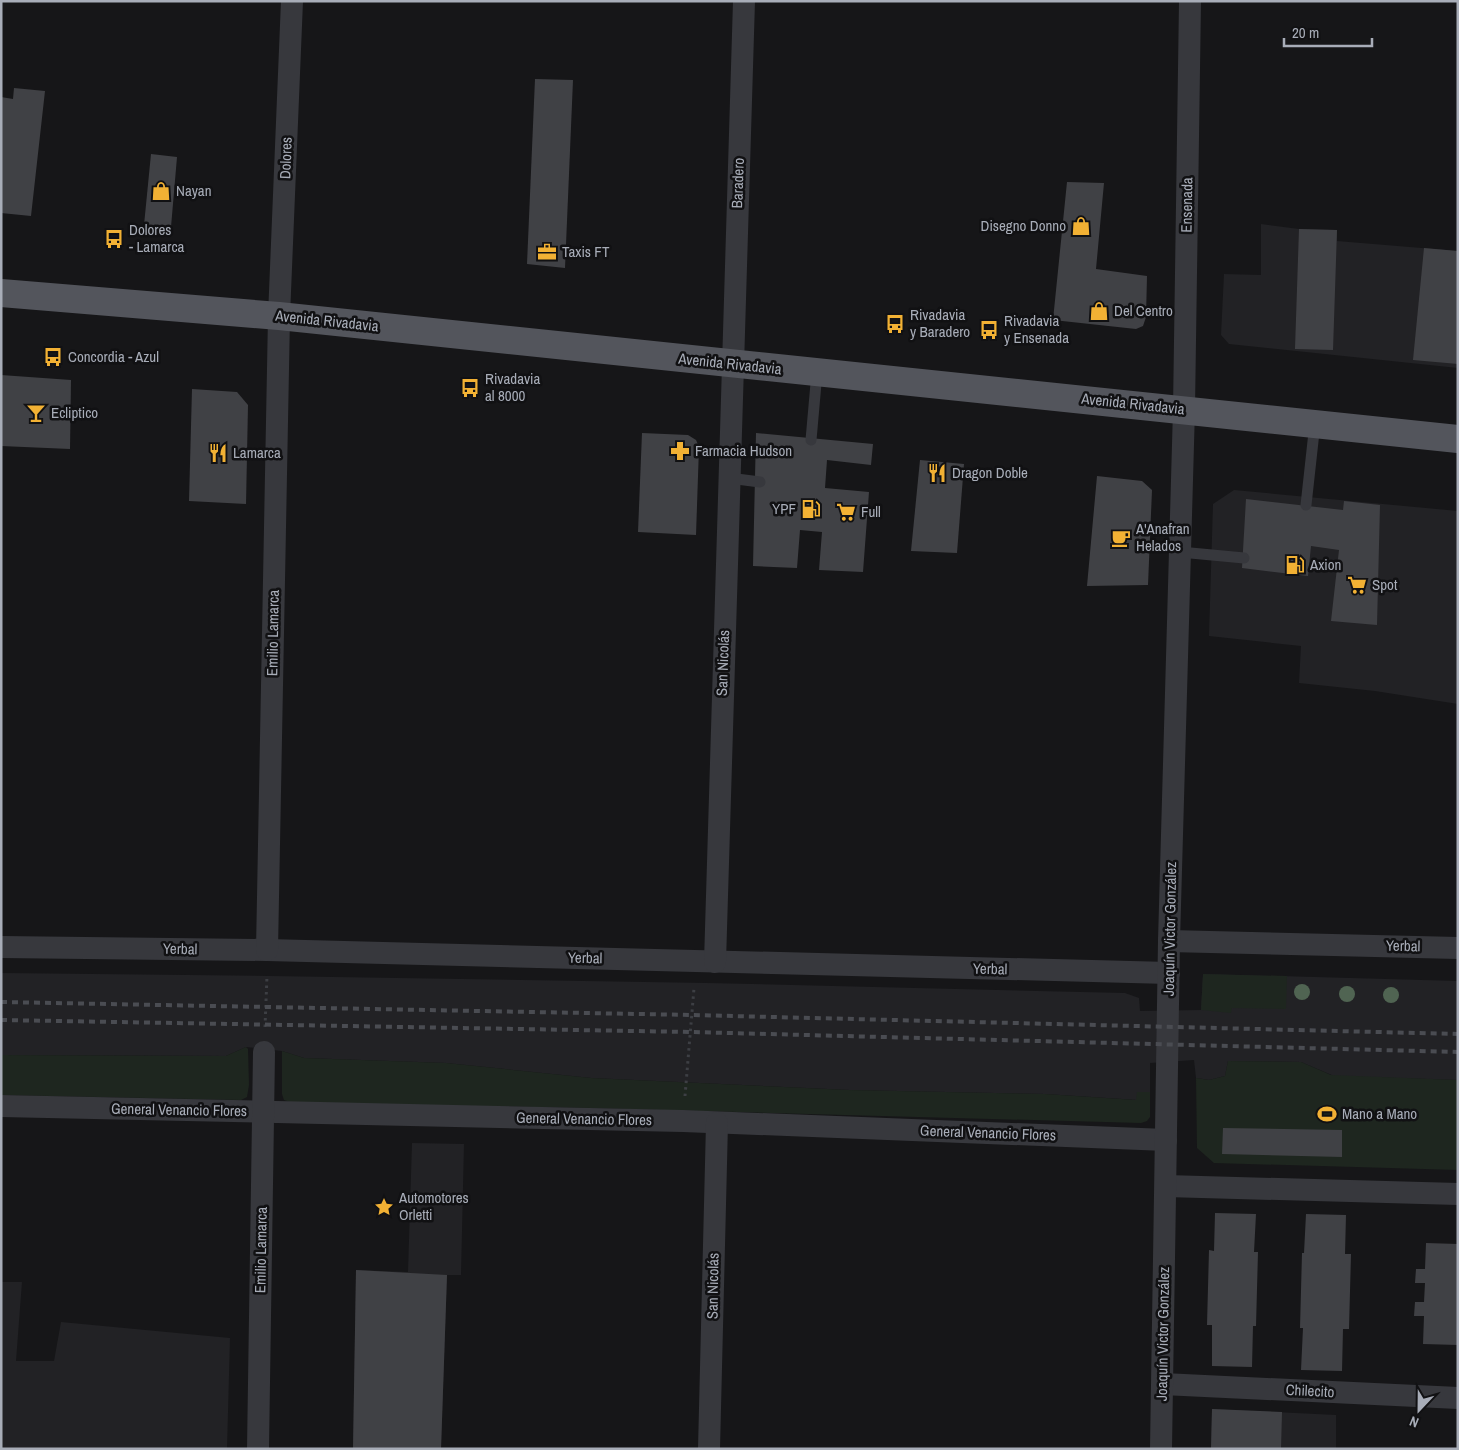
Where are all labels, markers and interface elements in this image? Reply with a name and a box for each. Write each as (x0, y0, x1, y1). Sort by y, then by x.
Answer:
scale bar (1284, 15, 1372, 47)
text: 20 m (1292, 22, 1319, 43)
street label: Dolores (274, 136, 297, 180)
street label: Baradero (726, 157, 749, 209)
street label: Ensenada (1176, 177, 1197, 233)
shop icon: Nayan (150, 180, 172, 202)
place label: Nayan (176, 180, 212, 201)
place label: Disegno Donno (981, 215, 1066, 236)
shop icon: Disegno Donno (1070, 215, 1092, 237)
place label: Dolores - Lamarca (129, 219, 185, 257)
bus stop icon: Dolores - Lamarca (103, 228, 125, 250)
office icon: Taxis FT (536, 241, 558, 263)
place label: Taxis FT (562, 241, 610, 262)
shop icon: Del Centro (1088, 300, 1110, 322)
place label: Del Centro (1114, 300, 1173, 321)
place label: Rivadavia y Baradero (910, 304, 970, 342)
street label: Avenida Rivadavia (273, 305, 380, 336)
place label: Rivadavia y Ensenada (1004, 310, 1069, 348)
bus stop icon: Rivadavia y Baradero (884, 313, 906, 335)
bus stop icon: Rivadavia y Ensenada (978, 319, 1000, 341)
bus stop icon: Concordia - Azul (42, 346, 64, 368)
place label: Concordia - Azul (68, 346, 159, 367)
street label: Avenida Rivadavia (676, 348, 783, 379)
place label: Rivadavia al 8000 (485, 368, 541, 406)
bus stop icon: Rivadavia al 8000 (459, 377, 481, 399)
street label: Avenida Rivadavia (1079, 388, 1186, 419)
bar icon: Ecliptico (25, 402, 47, 424)
place label: Ecliptico (51, 402, 98, 423)
pharmacy icon: Farmacia Hudson (669, 440, 691, 462)
place label: Farmacia Hudson (695, 440, 792, 461)
restaurant icon: Lamarca (207, 442, 229, 464)
place label: Lamarca (233, 442, 281, 463)
restaurant icon: Dragon Doble (926, 462, 948, 484)
place label: Dragon Doble (952, 462, 1028, 483)
place label: YPF (772, 498, 796, 519)
fuel station icon: YPF (800, 498, 822, 520)
supermarket icon: Full (835, 501, 857, 523)
place label: Full (861, 501, 881, 522)
place label: A'Anafran Helados (1135, 518, 1190, 556)
cafe icon: A'Anafran Helados (1110, 527, 1132, 549)
fuel station icon: Axion (1284, 554, 1306, 576)
place label: Axion (1309, 554, 1341, 575)
supermarket icon: Spot (1346, 574, 1368, 596)
place label: Spot (1372, 574, 1398, 595)
street label: Emilio Lamarca (261, 590, 284, 676)
street label: San Nicolás (711, 629, 734, 696)
street label: Joaquín Victor González (1158, 862, 1181, 996)
street label: Yerbal (1386, 935, 1420, 956)
street label: Yerbal (163, 938, 197, 959)
street label: Yerbal (568, 947, 602, 968)
street label: Yerbal (973, 958, 1007, 979)
street label: General Venancio Flores (111, 1098, 247, 1121)
sports icon: Mano a Mano (1316, 1103, 1338, 1125)
place label: Mano a Mano (1342, 1103, 1417, 1124)
street label: General Venancio Flores (516, 1107, 652, 1130)
street label: General Venancio Flores (920, 1120, 1056, 1145)
place label: Automotores Orletti (398, 1187, 469, 1225)
place icon: Automotores Orletti (373, 1196, 395, 1218)
street label: Emilio Lamarca (249, 1207, 272, 1293)
street label: San Nicolás (701, 1253, 724, 1319)
street label: Joaquín Victor González (1151, 1267, 1174, 1401)
street label: Chilecito (1285, 1379, 1335, 1402)
north arrow (1394, 1385, 1444, 1435)
text: N (1407, 1412, 1421, 1432)

